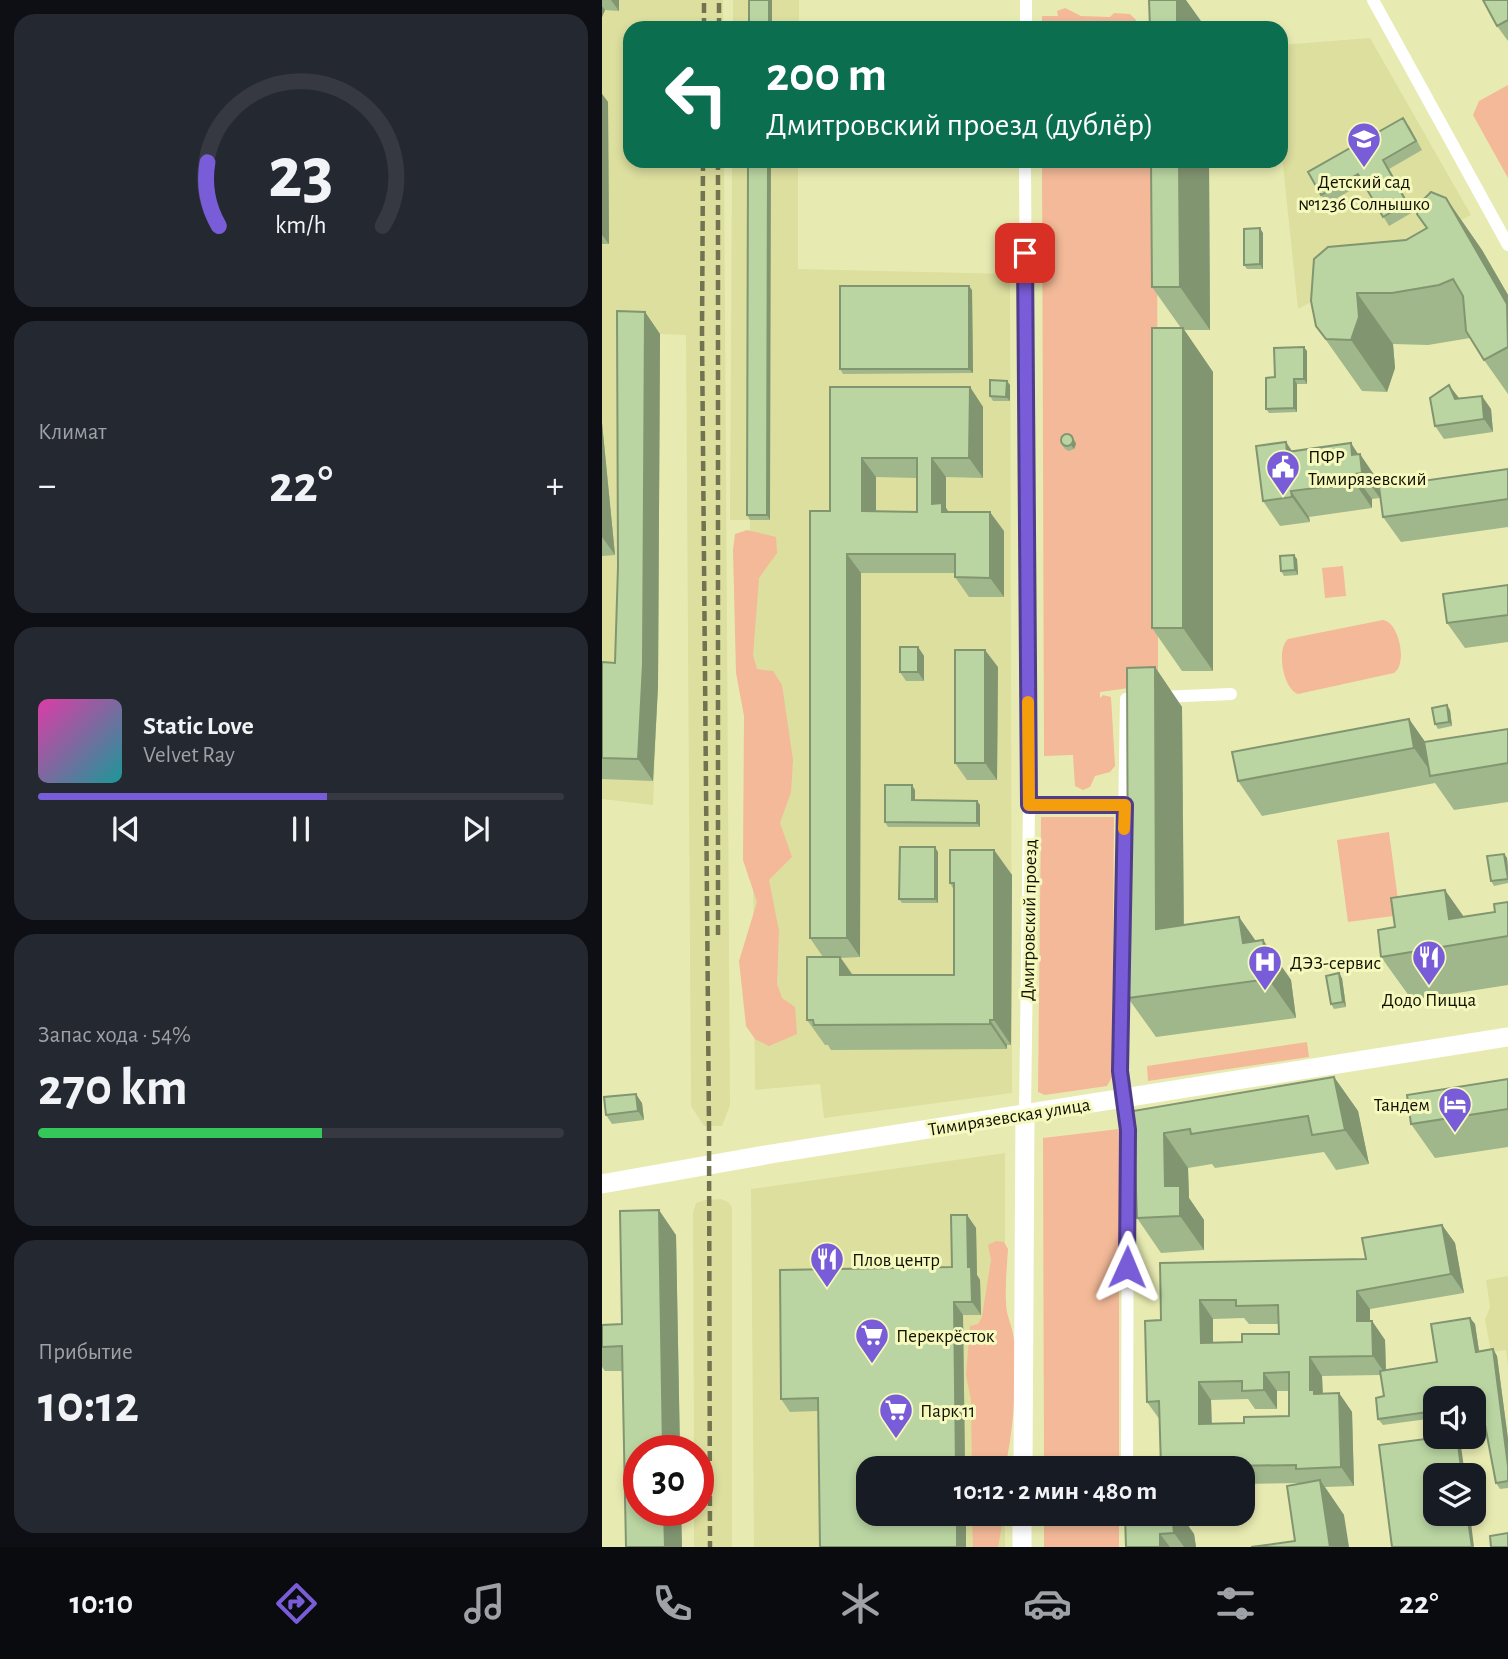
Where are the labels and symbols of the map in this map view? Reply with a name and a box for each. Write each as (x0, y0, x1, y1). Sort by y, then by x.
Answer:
school or university icon: Детский сад №1236 Солнышко (1345, 120, 1383, 169)
place label: Детский сад №1236 Солнышко (1298, 173, 1430, 214)
pin (995, 223, 1055, 283)
public building icon: ПФР Тимирязевский (1264, 448, 1302, 497)
place label: ПФР Тимирязевский (1308, 448, 1426, 489)
street label: Дмитровский проезд (1019, 839, 1040, 1001)
restaurant icon: Додо Пицца (1410, 938, 1448, 987)
hospital icon: ДЭЗ-сервис (1246, 943, 1284, 992)
place label: ДЭЗ-сервис (1290, 954, 1381, 973)
place label: Додо Пицца (1382, 991, 1477, 1010)
hotel icon: Тандем (1436, 1085, 1474, 1134)
street label: Тимирязевская улица (927, 1095, 1092, 1140)
place label: Тандем (1374, 1096, 1430, 1115)
position arrow (1090, 1230, 1164, 1304)
restaurant icon: Плов центр (808, 1240, 846, 1289)
place label: Плов центр (852, 1251, 940, 1270)
supermarket icon: Перекрёсток (853, 1316, 891, 1365)
place label: Перекрёсток (896, 1327, 995, 1346)
supermarket icon: Парк 11 (877, 1391, 915, 1440)
place label: Парк 11 (920, 1402, 975, 1421)
speed limit sign: 30 (623, 1435, 714, 1526)

